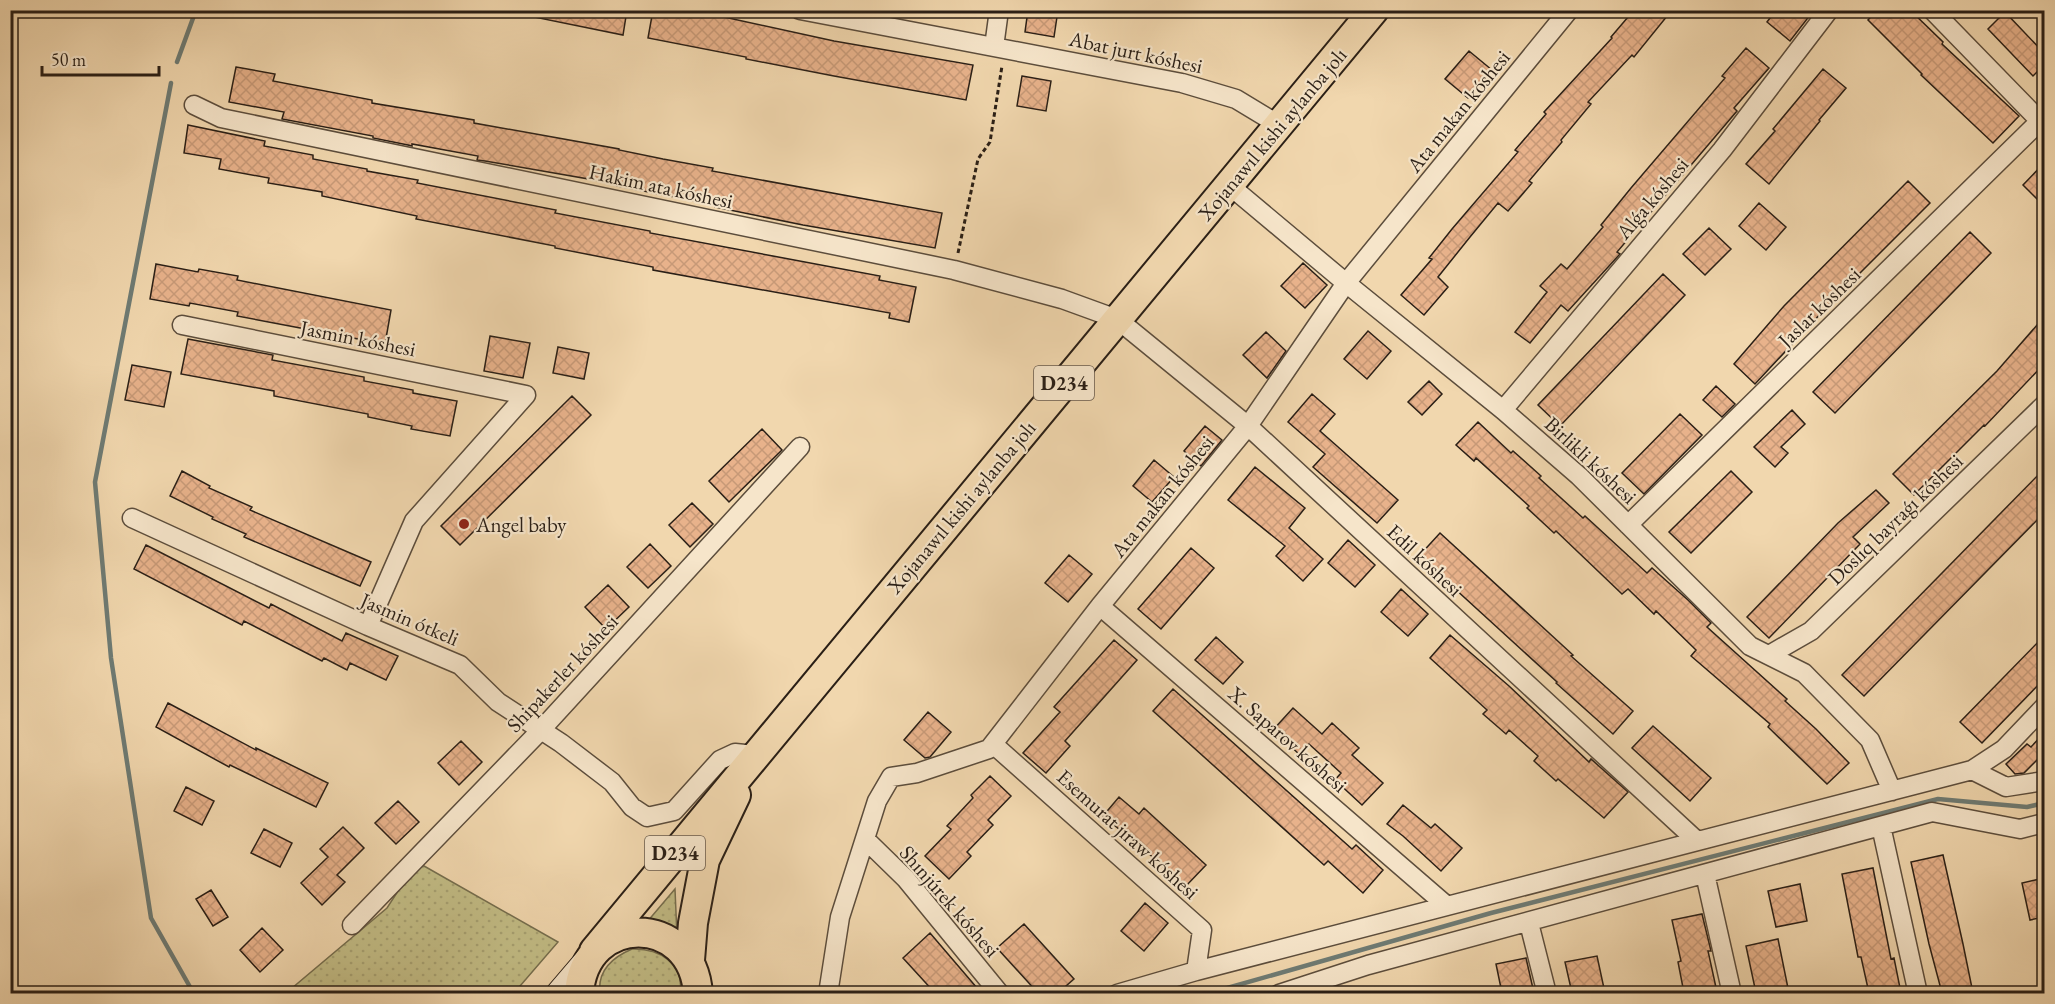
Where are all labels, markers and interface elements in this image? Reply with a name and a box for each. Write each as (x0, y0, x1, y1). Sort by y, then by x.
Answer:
street label: Abat jurt kóshesi (1066, 24, 1205, 79)
scale bar (42, 39, 159, 77)
street label: Xojanawıl kishi aylanba jolı (1191, 42, 1352, 227)
street label: Ata makan kóshesi (1400, 44, 1516, 179)
text: 50 m (51, 48, 86, 71)
street label: Alǵa kóshesi (1609, 151, 1694, 245)
street label: Hakim ata kóshesi (587, 158, 735, 214)
street label: Jaslar kóshesi (1770, 261, 1866, 355)
street label: Jasmin kóshesi (296, 313, 418, 362)
road number: D234 (1034, 366, 1094, 400)
street label: Birlikli kóshesi (1539, 410, 1643, 510)
street label: Xojanawıl kishi aylanba jolı (880, 415, 1041, 600)
street label: Ata makan kóshesi (1104, 429, 1220, 564)
street label: Doslıq bayraǵı kóshesi (1822, 447, 1968, 591)
place label: Angel baby (475, 511, 567, 538)
marker: Angel baby (457, 517, 471, 531)
street label: Edil kóshesi (1381, 518, 1469, 602)
street label: Jasmin ótkeli (355, 585, 463, 652)
street label: Shipakerler kóshesi (500, 608, 624, 738)
street label: X. Saparov kóshesi (1222, 679, 1353, 798)
street label: Esemurat jıraw kóshesi (1051, 763, 1205, 905)
road number: D234 (645, 836, 705, 870)
street label: Shınjúrek kóshesi (894, 839, 1006, 963)

